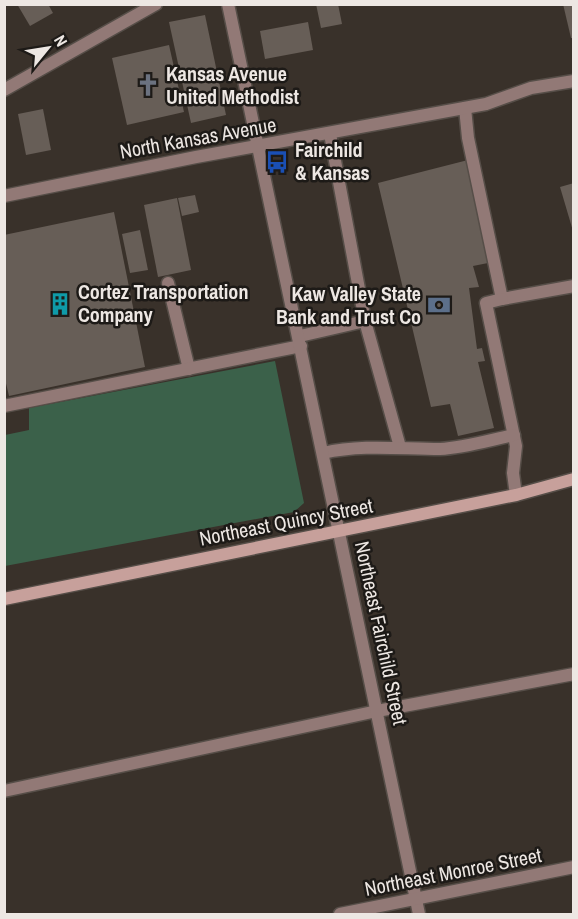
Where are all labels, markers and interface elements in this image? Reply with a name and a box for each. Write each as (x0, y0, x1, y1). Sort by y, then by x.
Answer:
north arrow (18, 18, 78, 78)
text: N (49, 31, 73, 50)
place label: Kansas Avenue United Methodist (166, 60, 300, 110)
church icon: Kansas Avenue United Methodist (135, 72, 161, 98)
street label: North Kansas Avenue (118, 110, 278, 165)
place label: Fairchild & Kansas (295, 136, 370, 186)
bus stop icon: Fairchild & Kansas (264, 149, 290, 175)
place label: Cortez Transportation Company (78, 278, 248, 328)
place label: Kaw Valley State Bank and Trust Co (276, 280, 421, 330)
building icon: Cortez Transportation Company (47, 291, 73, 317)
bank icon: Kaw Valley State Bank and Trust Co (426, 292, 452, 318)
street label: Northeast Quincy Street (197, 491, 375, 552)
street label: Northeast Fairchild Street (349, 539, 414, 728)
street label: Northeast Monroe Street (362, 841, 544, 902)

